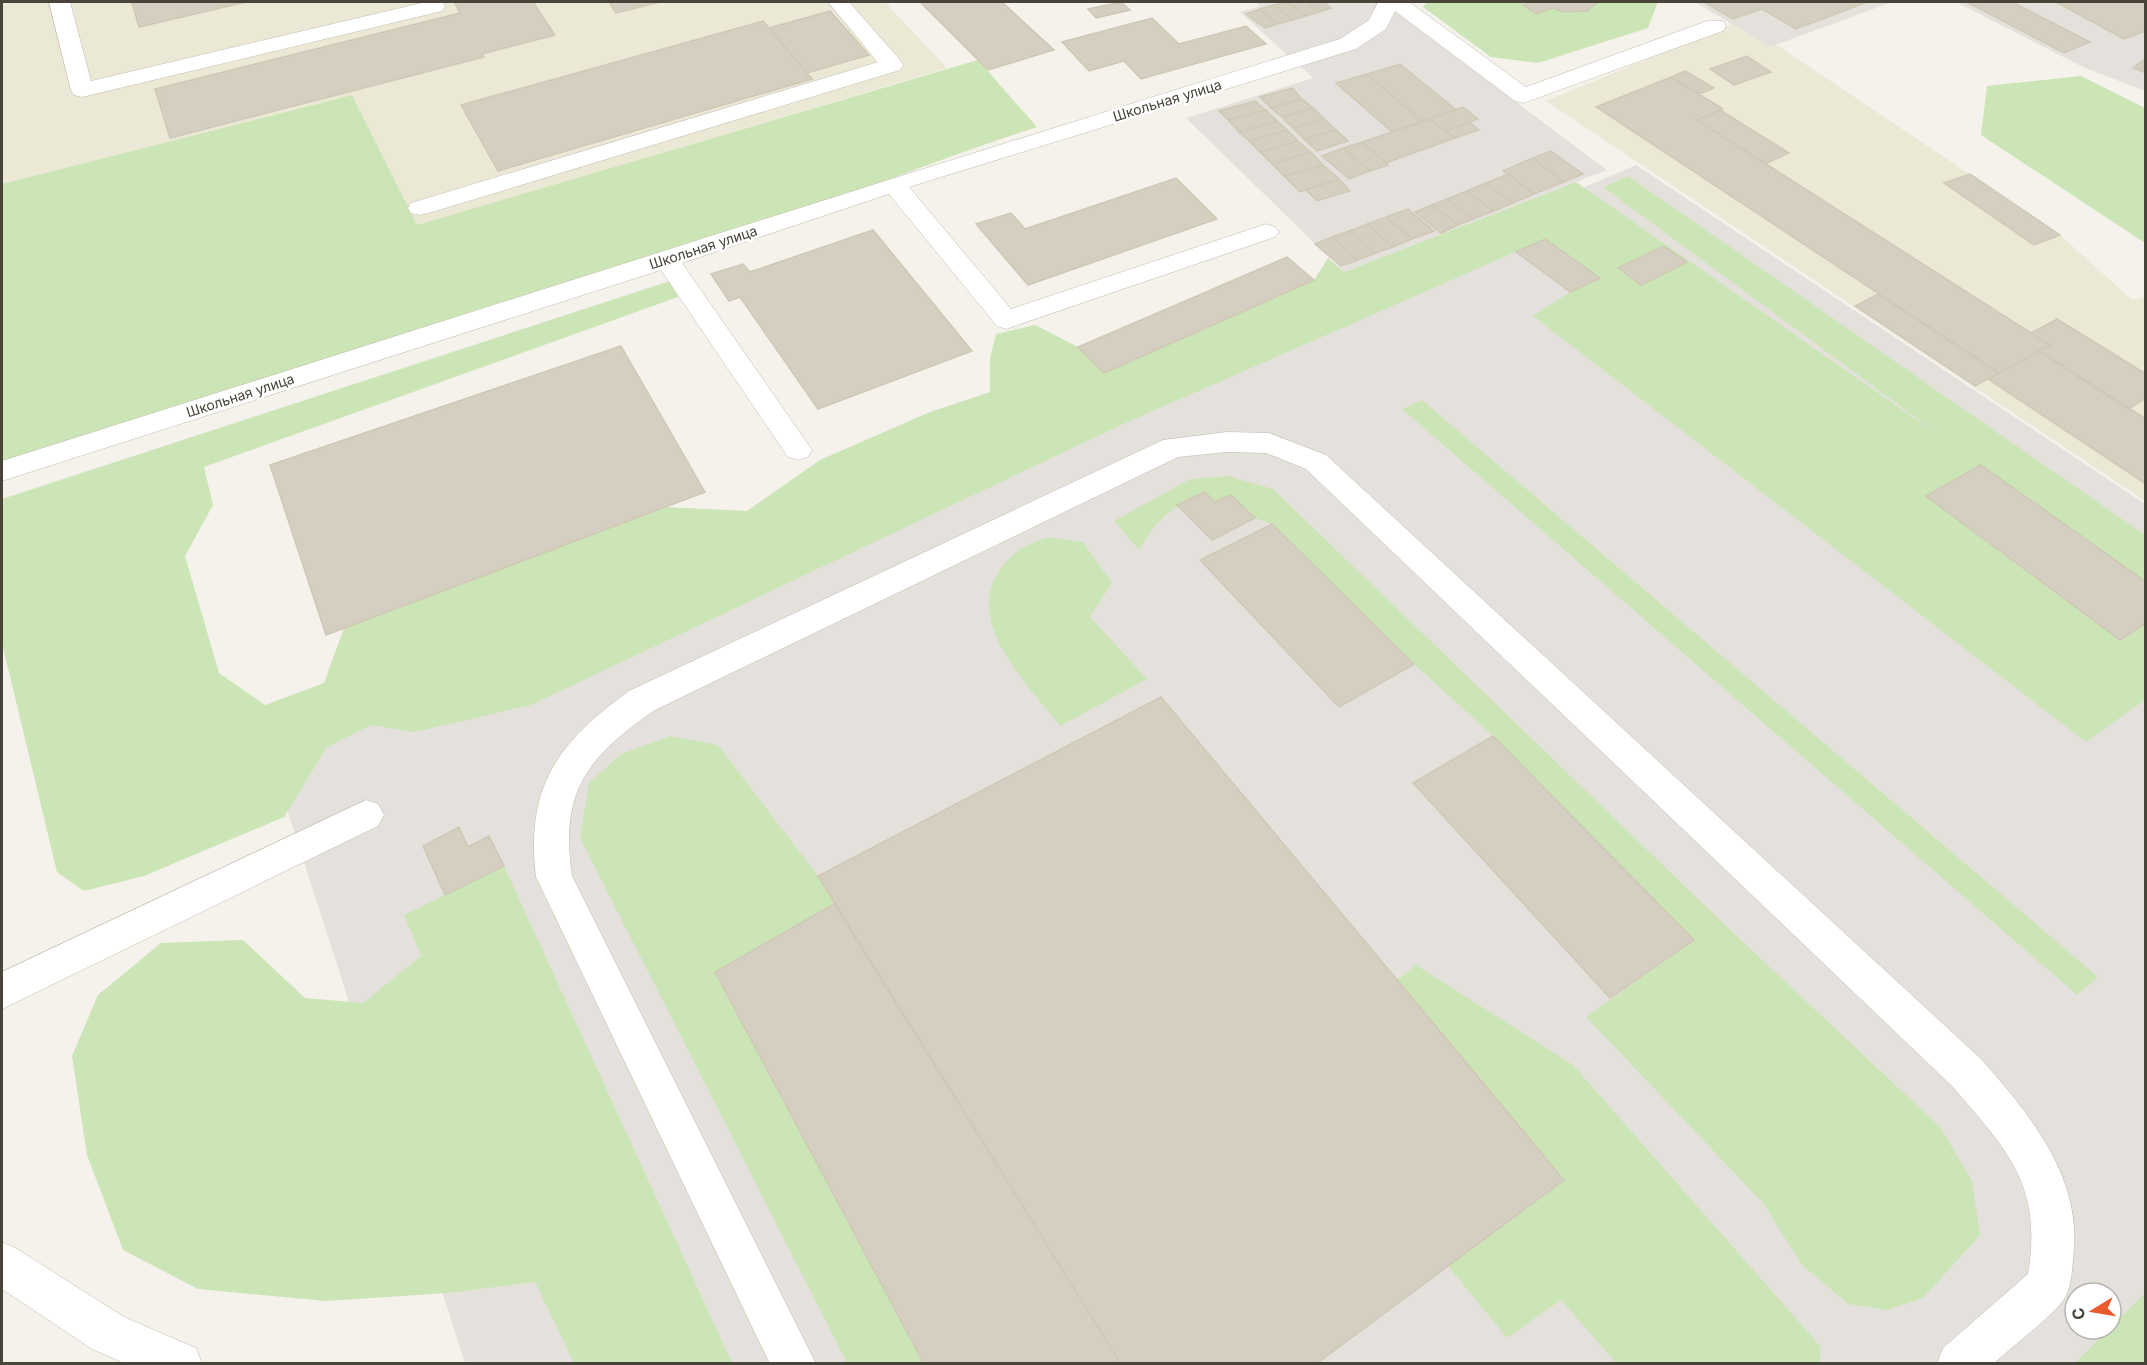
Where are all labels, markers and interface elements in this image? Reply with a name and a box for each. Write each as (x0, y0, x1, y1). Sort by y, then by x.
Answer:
street label: Школьная улица (1111, 75, 1223, 125)
street label: Школьная улица (647, 222, 759, 272)
street label: Школьная улица (184, 370, 296, 420)
north arrow (2063, 1281, 2123, 1341)
text: С (2067, 1306, 2089, 1322)

